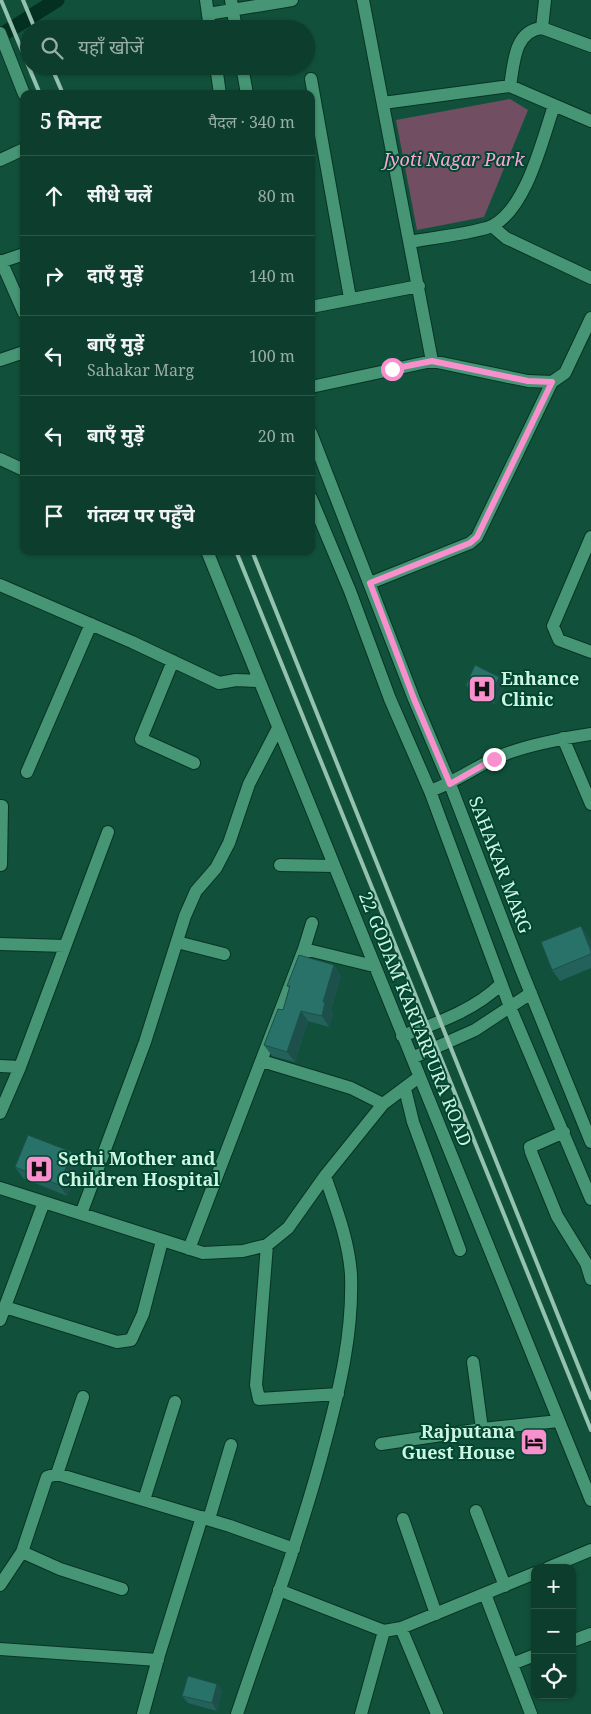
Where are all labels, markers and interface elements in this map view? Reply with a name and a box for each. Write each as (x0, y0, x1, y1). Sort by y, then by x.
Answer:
search box (20, 20, 315, 75)
icon: search (38, 34, 66, 62)
text: यहाँ खोजें (78, 34, 144, 60)
text: 5 मिनट (40, 107, 101, 135)
text: पैदल · 340 m (208, 111, 295, 133)
park label: Jyoti Nagar Park (381, 147, 525, 171)
icon: ahead (40, 182, 68, 210)
text: सीधे चलें (87, 182, 152, 208)
text: 80 m (258, 185, 295, 207)
icon: right (40, 262, 68, 290)
text: दाएँ मुड़ें (87, 262, 143, 288)
text: 140 m (249, 265, 295, 287)
text: बाएँ मुड़ें (87, 331, 144, 357)
icon: left (40, 342, 68, 370)
text: 100 m (249, 345, 295, 367)
route start (381, 358, 404, 381)
text: Sahakar Marg (87, 359, 194, 381)
icon: left (40, 422, 68, 450)
text: बाएँ मुड़ें (87, 422, 144, 448)
text: 20 m (258, 425, 295, 447)
icon: arrive (40, 502, 68, 530)
text: गंतव्य पर पहुँचे (87, 502, 195, 528)
place label: Enhance Clinic (501, 666, 579, 711)
hospital icon: Enhance Clinic (467, 674, 497, 704)
route end (483, 748, 506, 771)
street label: SAHAKAR MARG (464, 793, 538, 937)
street label: 22 GODAM KARTARPURA ROAD (354, 888, 478, 1149)
place label: Sethi Mother and Children Hospital (58, 1146, 220, 1191)
hospital icon: Sethi Mother and Children Hospital (24, 1154, 54, 1184)
place label: Rajputana Guest House (401, 1419, 515, 1464)
hotel icon: Rajputana Guest House (519, 1427, 549, 1457)
map controls (531, 1564, 576, 1699)
button: + (531, 1564, 576, 1609)
button: − (531, 1609, 576, 1654)
button: locate (531, 1654, 576, 1699)

